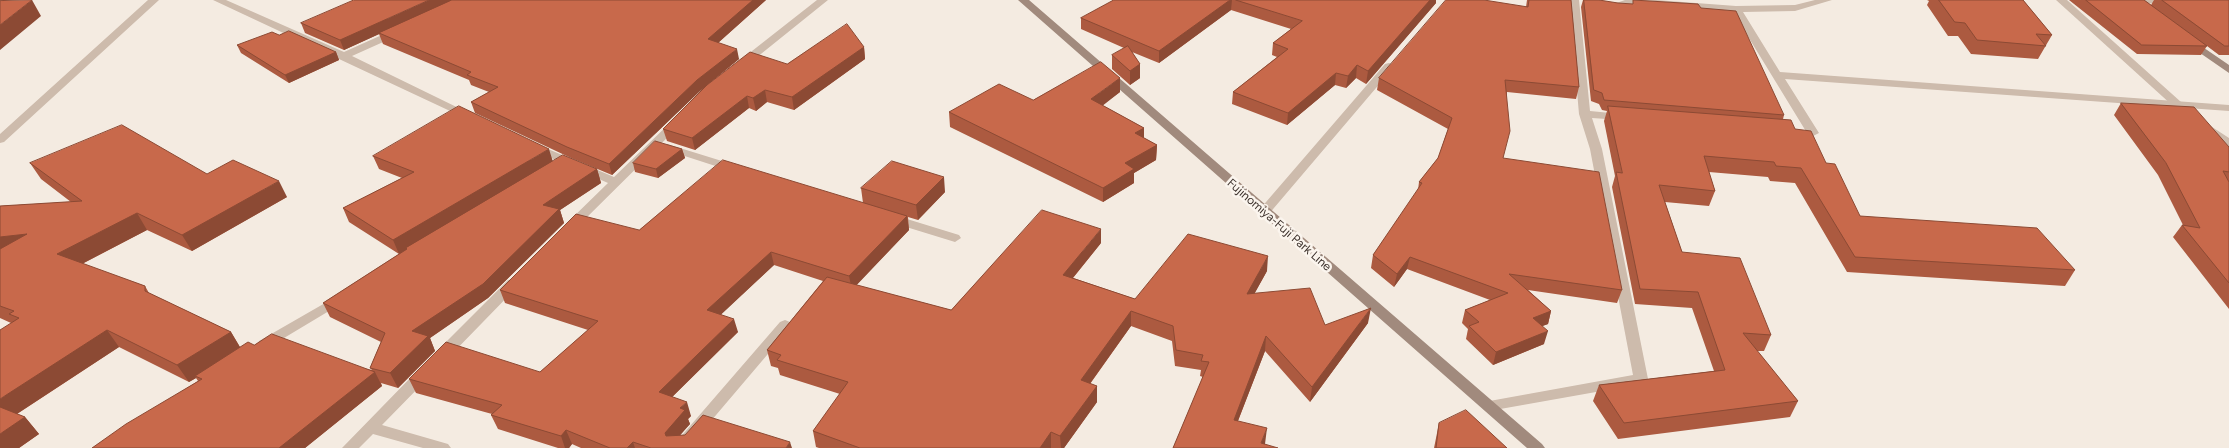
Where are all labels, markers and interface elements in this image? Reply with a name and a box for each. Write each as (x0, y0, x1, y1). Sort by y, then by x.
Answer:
street label: Fujinomiya-Fuji Park Line (1224, 176, 1334, 274)

